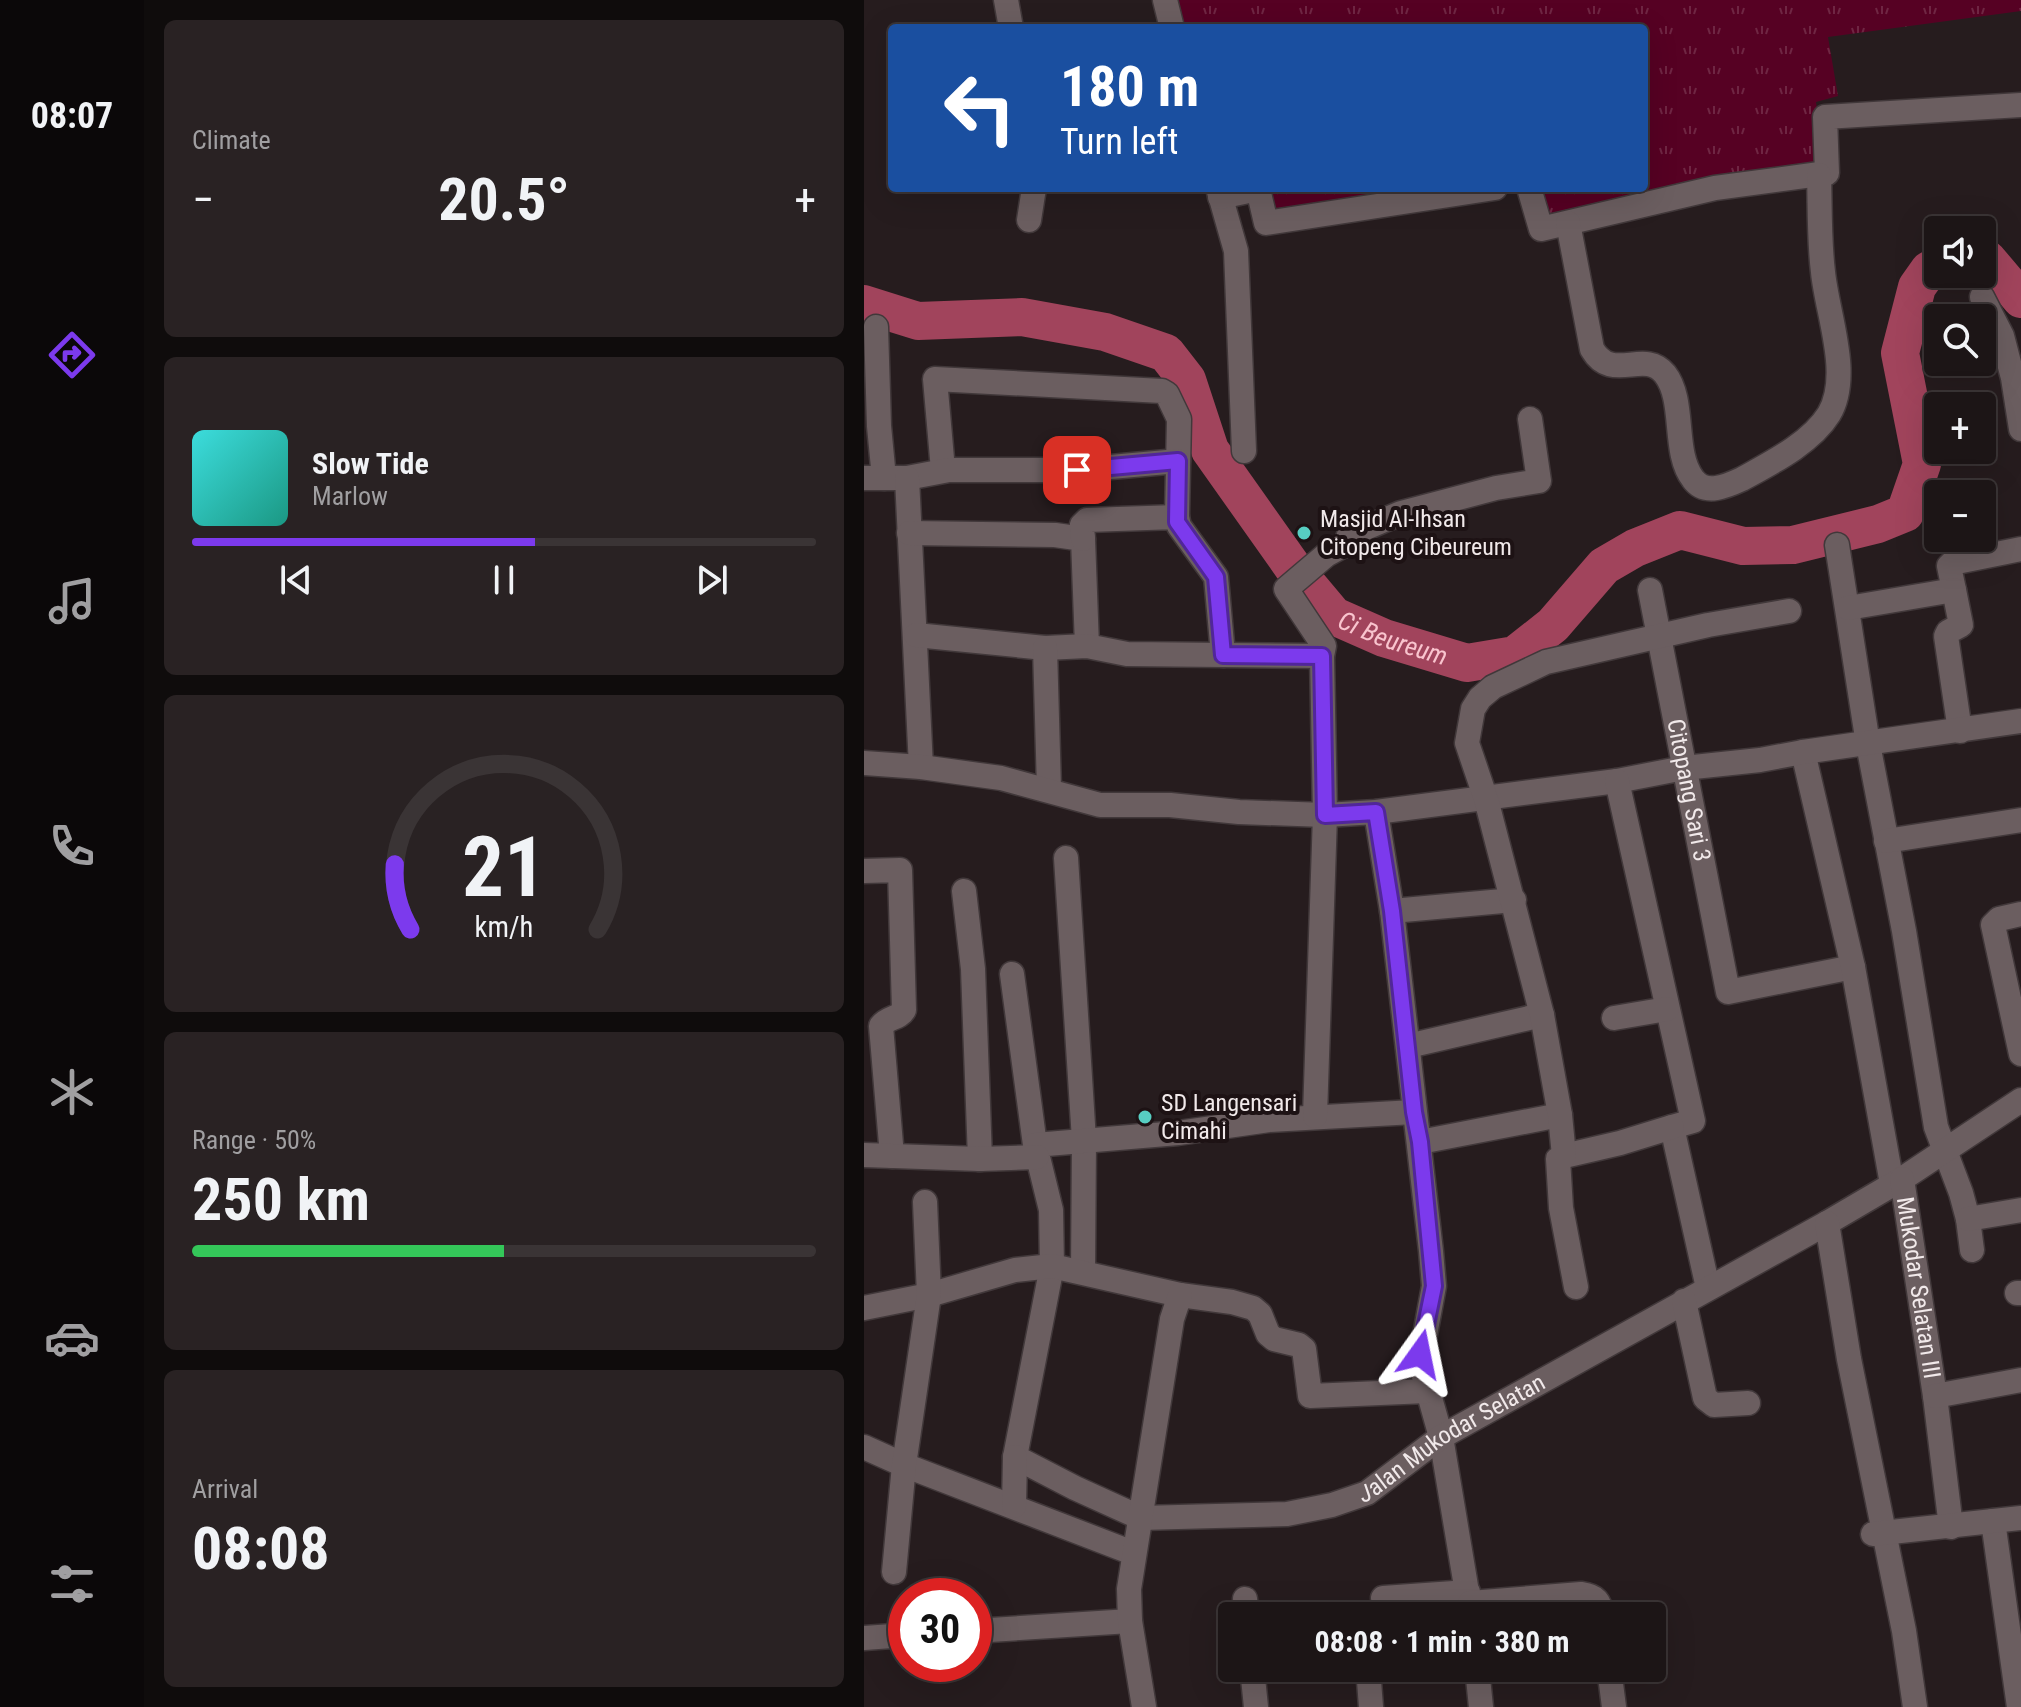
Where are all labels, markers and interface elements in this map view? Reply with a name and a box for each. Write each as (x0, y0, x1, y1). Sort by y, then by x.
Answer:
text: 180 m (1060, 54, 1199, 120)
icon: left (928, 56, 1032, 160)
text: 08:07 (31, 95, 113, 137)
text: Turn left (1060, 121, 1178, 163)
text: Climate (192, 125, 271, 155)
text: 20.5° (438, 164, 570, 235)
text: − (192, 174, 214, 226)
text: + (794, 174, 816, 226)
map controls (1924, 216, 1996, 552)
button: sound (1924, 216, 1996, 288)
button: search (1924, 304, 1996, 376)
icon: directions (44, 327, 100, 383)
button: + (1924, 392, 1996, 464)
pin (1043, 436, 1111, 504)
text: Slow Tide (312, 446, 429, 481)
icon: arrive (1055, 448, 1099, 492)
button: − (1924, 480, 1996, 552)
text: Marlow (312, 481, 388, 511)
place label: Masjid Al-Ihsan Citopeng Cibeureum (1320, 505, 1512, 561)
marker: Masjid Al-Ihsan Citopeng Cibeureum (1295, 524, 1313, 542)
icon: previous (274, 558, 318, 602)
icon: pause (482, 558, 526, 602)
icon: next (690, 558, 734, 602)
icon: music (44, 573, 100, 629)
water label: Ci Beureum (1334, 605, 1451, 671)
street label: Citopang Sari 3 (1661, 717, 1716, 864)
icon: phone (44, 818, 100, 874)
text: 21 (462, 818, 546, 915)
text: km/h (475, 910, 533, 944)
icon: climate (44, 1064, 100, 1120)
place label: SD Langensari Cimahi (1161, 1089, 1297, 1145)
marker: SD Langensari Cimahi (1136, 1108, 1154, 1126)
text: Range · 50% (192, 1125, 316, 1155)
text: 250 km (192, 1164, 370, 1235)
street label: Mukodar Selatan III (1891, 1195, 1946, 1380)
icon: car (44, 1310, 100, 1366)
position arrow (1378, 1312, 1462, 1396)
street label: Jalan Mukodar Selatan (1355, 1368, 1550, 1509)
text: Arrival (192, 1474, 258, 1504)
text: 08:08 (192, 1513, 330, 1584)
icon: filters (44, 1556, 100, 1612)
speed limit sign: 30 (888, 1578, 992, 1682)
text: 08:08 · 1 min · 380 m (1315, 1624, 1569, 1659)

